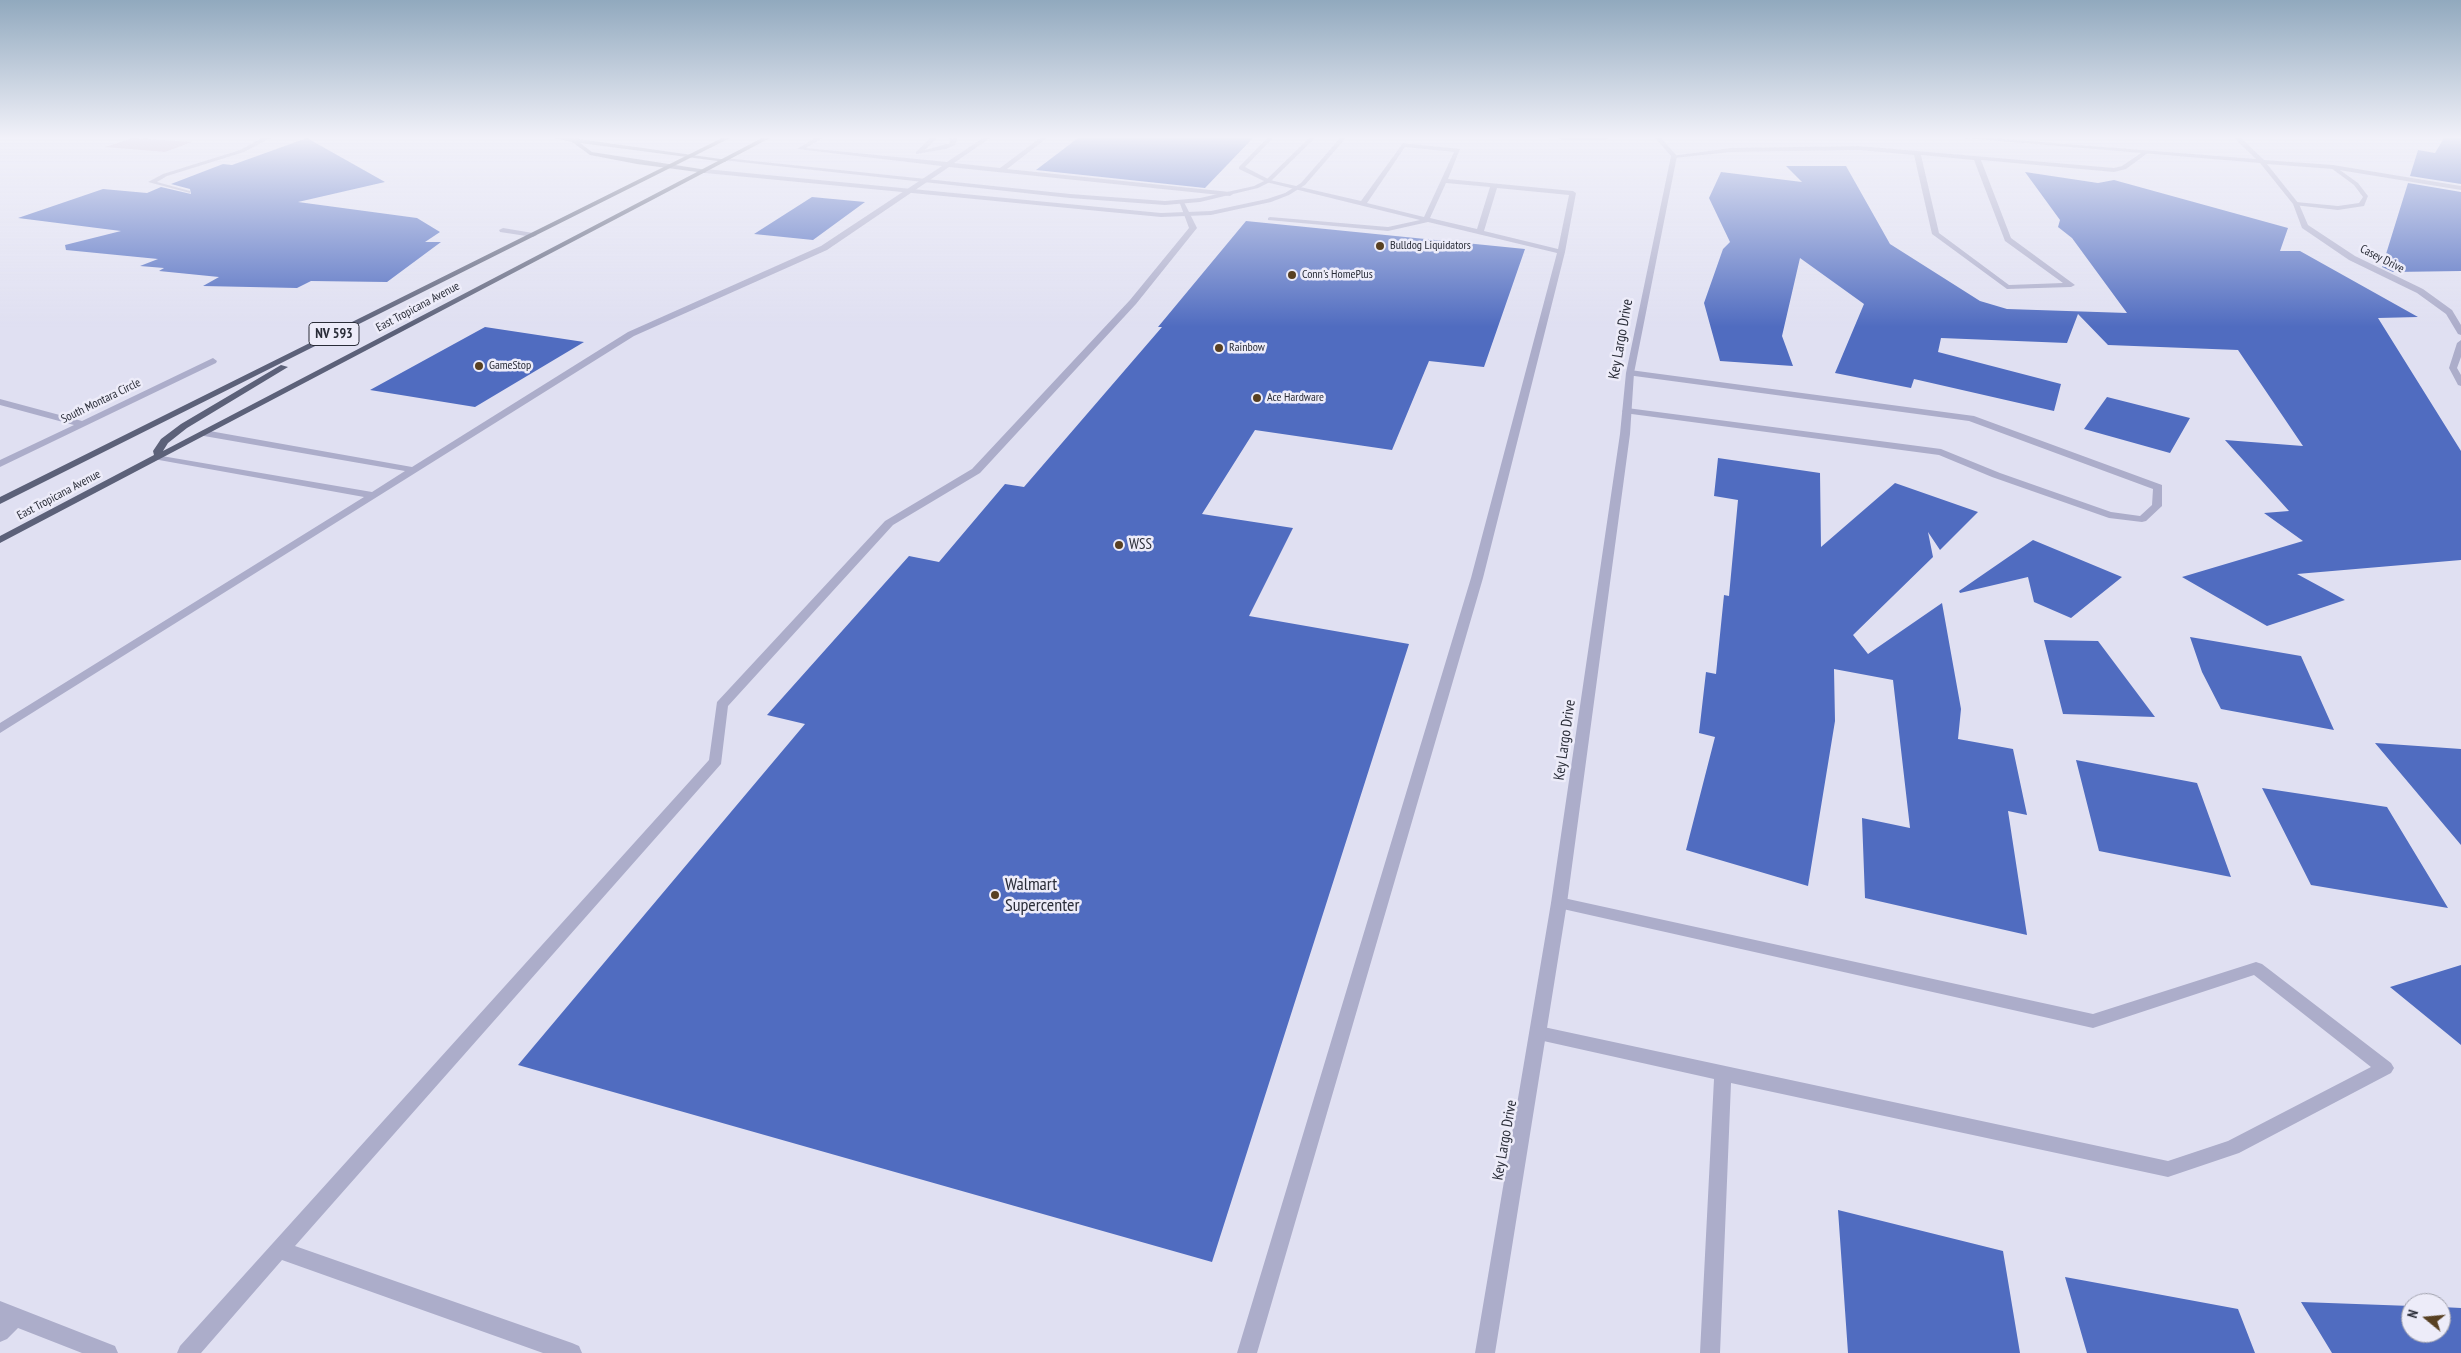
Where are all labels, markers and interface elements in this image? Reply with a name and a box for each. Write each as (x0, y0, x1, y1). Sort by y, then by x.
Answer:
place label: Bulldog Liquidators (1390, 239, 1471, 253)
marker: Bulldog Liquidators (1374, 240, 1386, 252)
street label: Casey Drive (2357, 242, 2407, 276)
place label: Conn's HomePlus (1302, 268, 1373, 282)
marker: Conn's HomePlus (1286, 269, 1298, 281)
street label: East Tropicana Avenue (374, 279, 462, 335)
street label: Key Largo Drive (1605, 298, 1637, 380)
road number: NV 593 (309, 322, 359, 346)
place label: Rainbow (1229, 341, 1265, 355)
marker: Rainbow (1213, 342, 1225, 354)
place label: GameStop (489, 359, 531, 373)
marker: GameStop (473, 360, 485, 372)
street label: South Montara Circle (59, 375, 143, 427)
place label: Ace Hardware (1267, 391, 1324, 405)
marker: Ace Hardware (1251, 392, 1263, 404)
street label: East Tropicana Avenue (15, 467, 103, 523)
place label: WSS (1129, 536, 1152, 554)
marker: WSS (1113, 539, 1125, 551)
street label: Key Largo Drive (1550, 699, 1580, 781)
place label: Walmart Supercenter (1005, 874, 1079, 916)
marker: Walmart Supercenter (989, 889, 1001, 901)
street label: Key Largo Drive (1489, 1099, 1521, 1181)
north arrow (2401, 1293, 2451, 1343)
text: N (2403, 1308, 2422, 1320)

